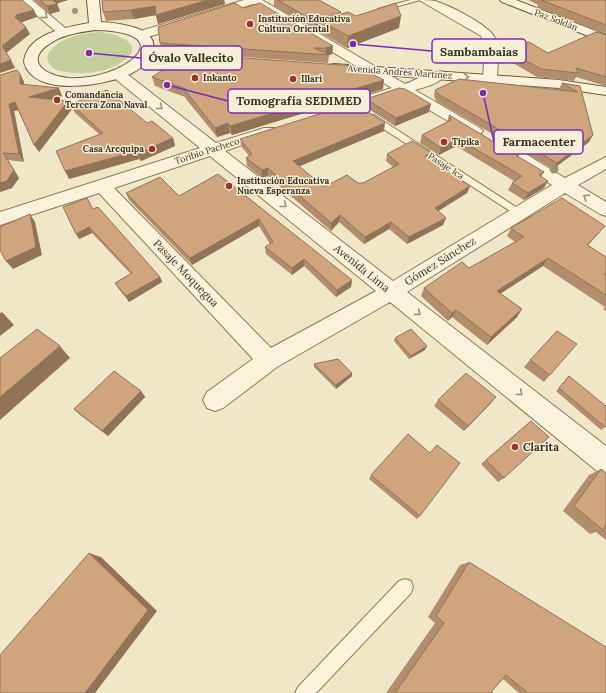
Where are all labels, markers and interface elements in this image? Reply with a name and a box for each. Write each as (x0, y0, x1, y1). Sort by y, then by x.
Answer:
street label: Paz Soldán (533, 6, 580, 33)
one-way arrow (40, 12, 47, 19)
place label: Institución Educativa Cultura Oriental (258, 13, 350, 34)
marker: Institución Educativa Cultura Oriental (245, 19, 255, 29)
callout: Sambambaias (432, 39, 526, 63)
text: Sambambaias (440, 44, 518, 59)
callout: Óvalo Vallecito (141, 46, 242, 70)
text: Óvalo Vallecito (148, 50, 234, 65)
street label: Avenida Andrés Martínez (346, 62, 453, 81)
place label: Inkanto (203, 72, 237, 83)
marker: Inkanto (190, 73, 200, 83)
place label: Illari (301, 73, 322, 84)
one-way arrow (463, 73, 469, 81)
marker: Illari (288, 74, 298, 84)
place label: Comandancia Tercera Zona Naval (65, 89, 147, 110)
callout: Tomografía SEDIMED (228, 89, 370, 113)
text: Tomografía SEDIMED (236, 93, 362, 108)
marker: Comandancia Tercera Zona Naval (52, 95, 62, 105)
one-way arrow (155, 102, 162, 109)
callout: Farmacenter (494, 130, 583, 154)
text: Farmacenter (502, 134, 576, 149)
street label: Toribio Pacheco (173, 135, 241, 166)
place label: Tipika (452, 136, 479, 147)
marker: Tipika (439, 137, 449, 147)
place label: Casa Arequipa (83, 143, 144, 154)
marker: Casa Arequipa (147, 144, 157, 154)
street label: Pasaje Ica (426, 150, 467, 181)
place label: Institución Educativa Nueva Esperanza (237, 175, 329, 196)
marker: Institución Educativa Nueva Esperanza (224, 181, 234, 191)
one-way arrow (583, 195, 590, 202)
one-way arrow (279, 201, 286, 208)
street label: Gómez Sánchez (402, 233, 479, 289)
street label: Pasaje Moquegua (150, 236, 222, 310)
street label: Avenida Lima (330, 241, 393, 295)
one-way arrow (413, 308, 420, 315)
one-way arrow (515, 389, 522, 396)
place label: Clarita (523, 440, 559, 454)
marker: Clarita (510, 442, 520, 452)

